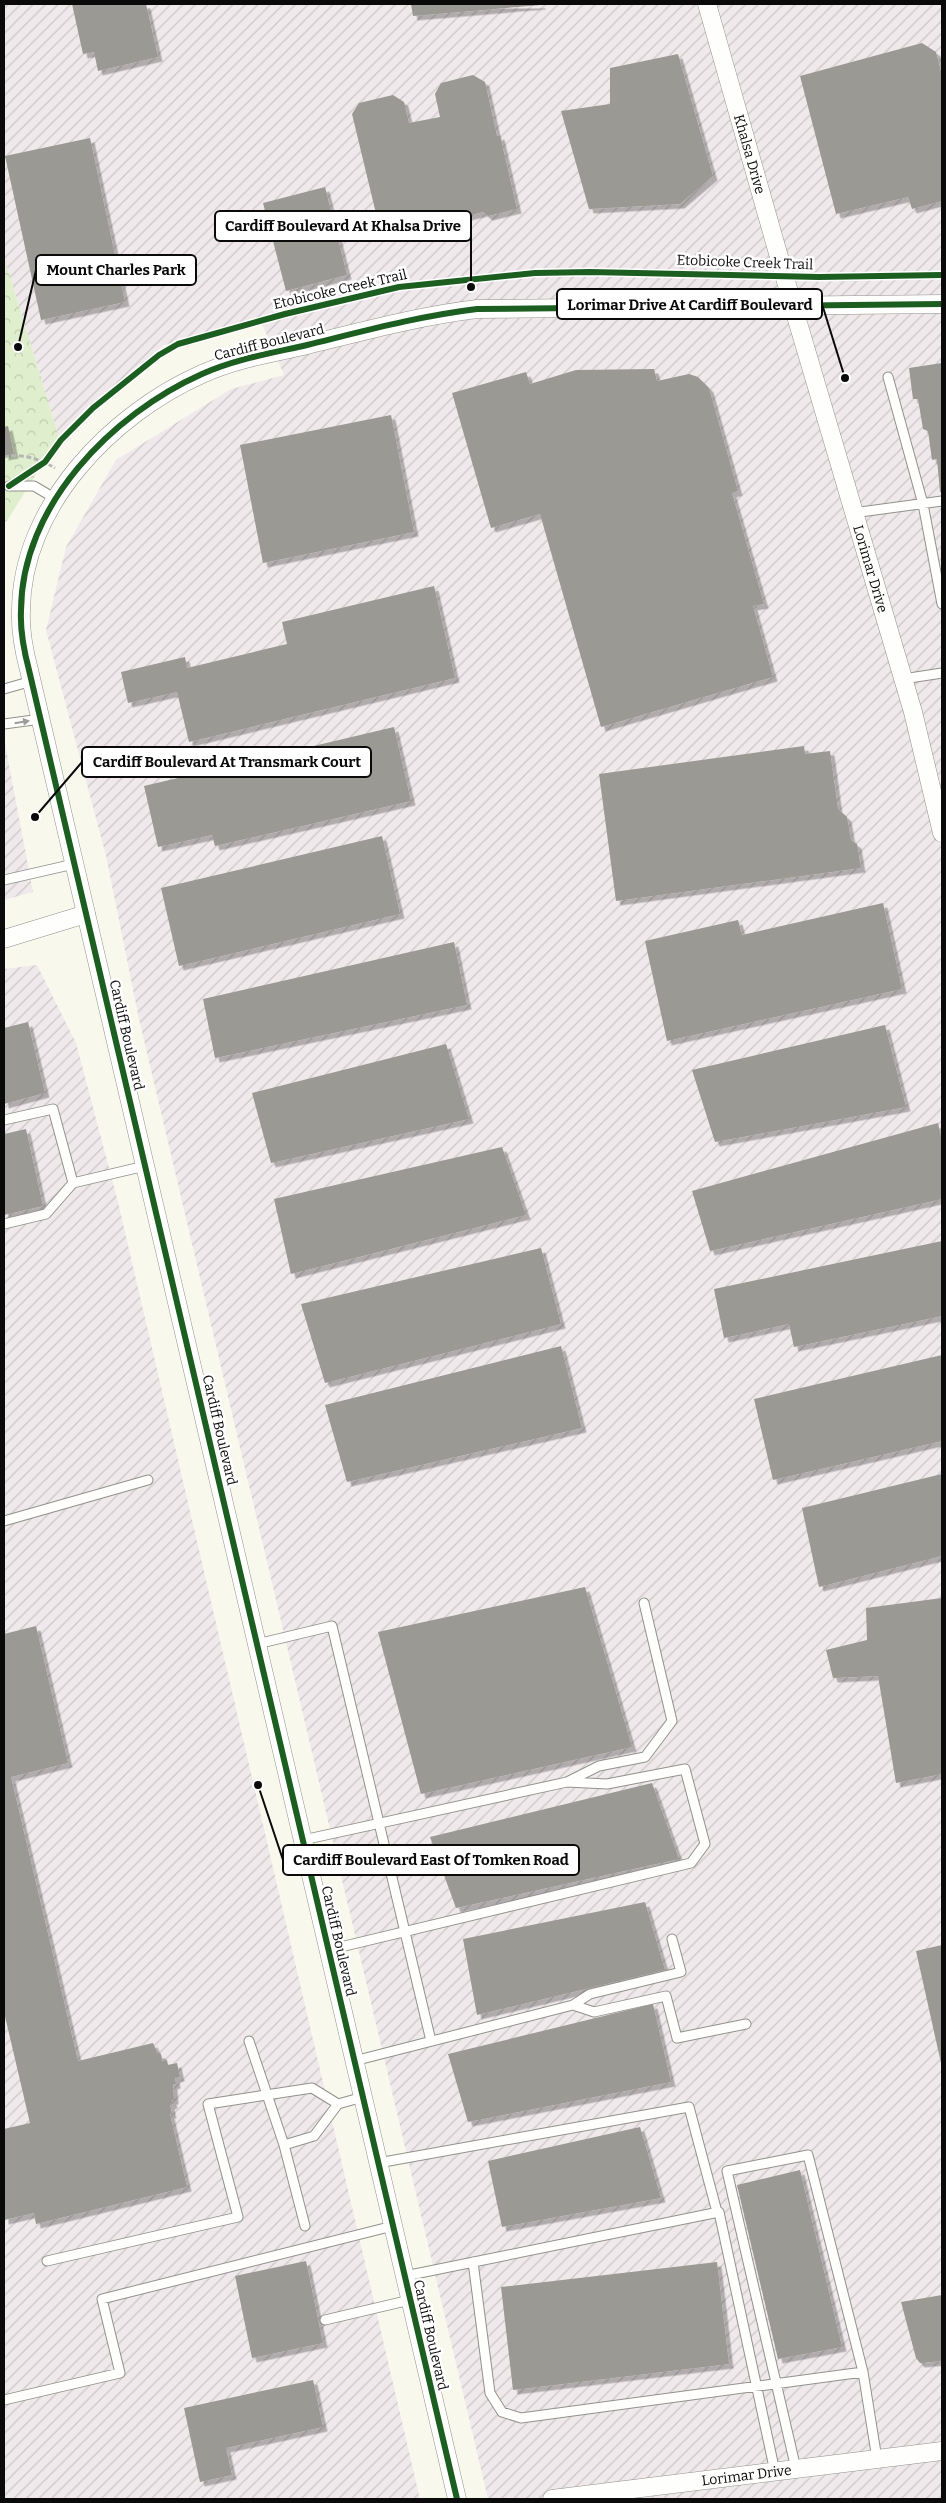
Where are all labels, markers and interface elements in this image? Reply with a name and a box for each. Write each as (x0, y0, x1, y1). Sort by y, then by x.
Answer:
street label: Khalsa Drive (730, 112, 769, 196)
callout: Cardiff Boulevard At Khalsa Drive (215, 211, 471, 241)
text: Cardiff Boulevard At Khalsa Drive (225, 217, 461, 235)
street label: Etobicoke Creek Trail (676, 252, 814, 273)
callout: Mount Charles Park (36, 255, 196, 285)
text: Mount Charles Park (46, 261, 186, 279)
street label: Etobicoke Creek Trail (272, 266, 409, 313)
callout: Lorimar Drive At Cardiff Boulevard (557, 289, 822, 319)
text: Lorimar Drive At Cardiff Boulevard (567, 296, 813, 314)
street label: Cardiff Boulevard (212, 321, 326, 364)
street label: Lorimar Drive (849, 523, 891, 615)
one-way arrow (15, 718, 31, 726)
callout: Cardiff Boulevard At Transmark Court (82, 747, 371, 777)
text: Cardiff Boulevard At Transmark Court (93, 753, 361, 771)
street label: Cardiff Boulevard (106, 978, 148, 1092)
street label: Cardiff Boulevard (199, 1373, 241, 1487)
callout: Cardiff Boulevard East Of Tomken Road (283, 1845, 579, 1875)
text: Cardiff Boulevard East Of Tomken Road (293, 1851, 569, 1869)
street label: Cardiff Boulevard (318, 1884, 360, 1998)
street label: Cardiff Boulevard (410, 2278, 452, 2392)
street label: Lorimar Drive (701, 2462, 793, 2490)

